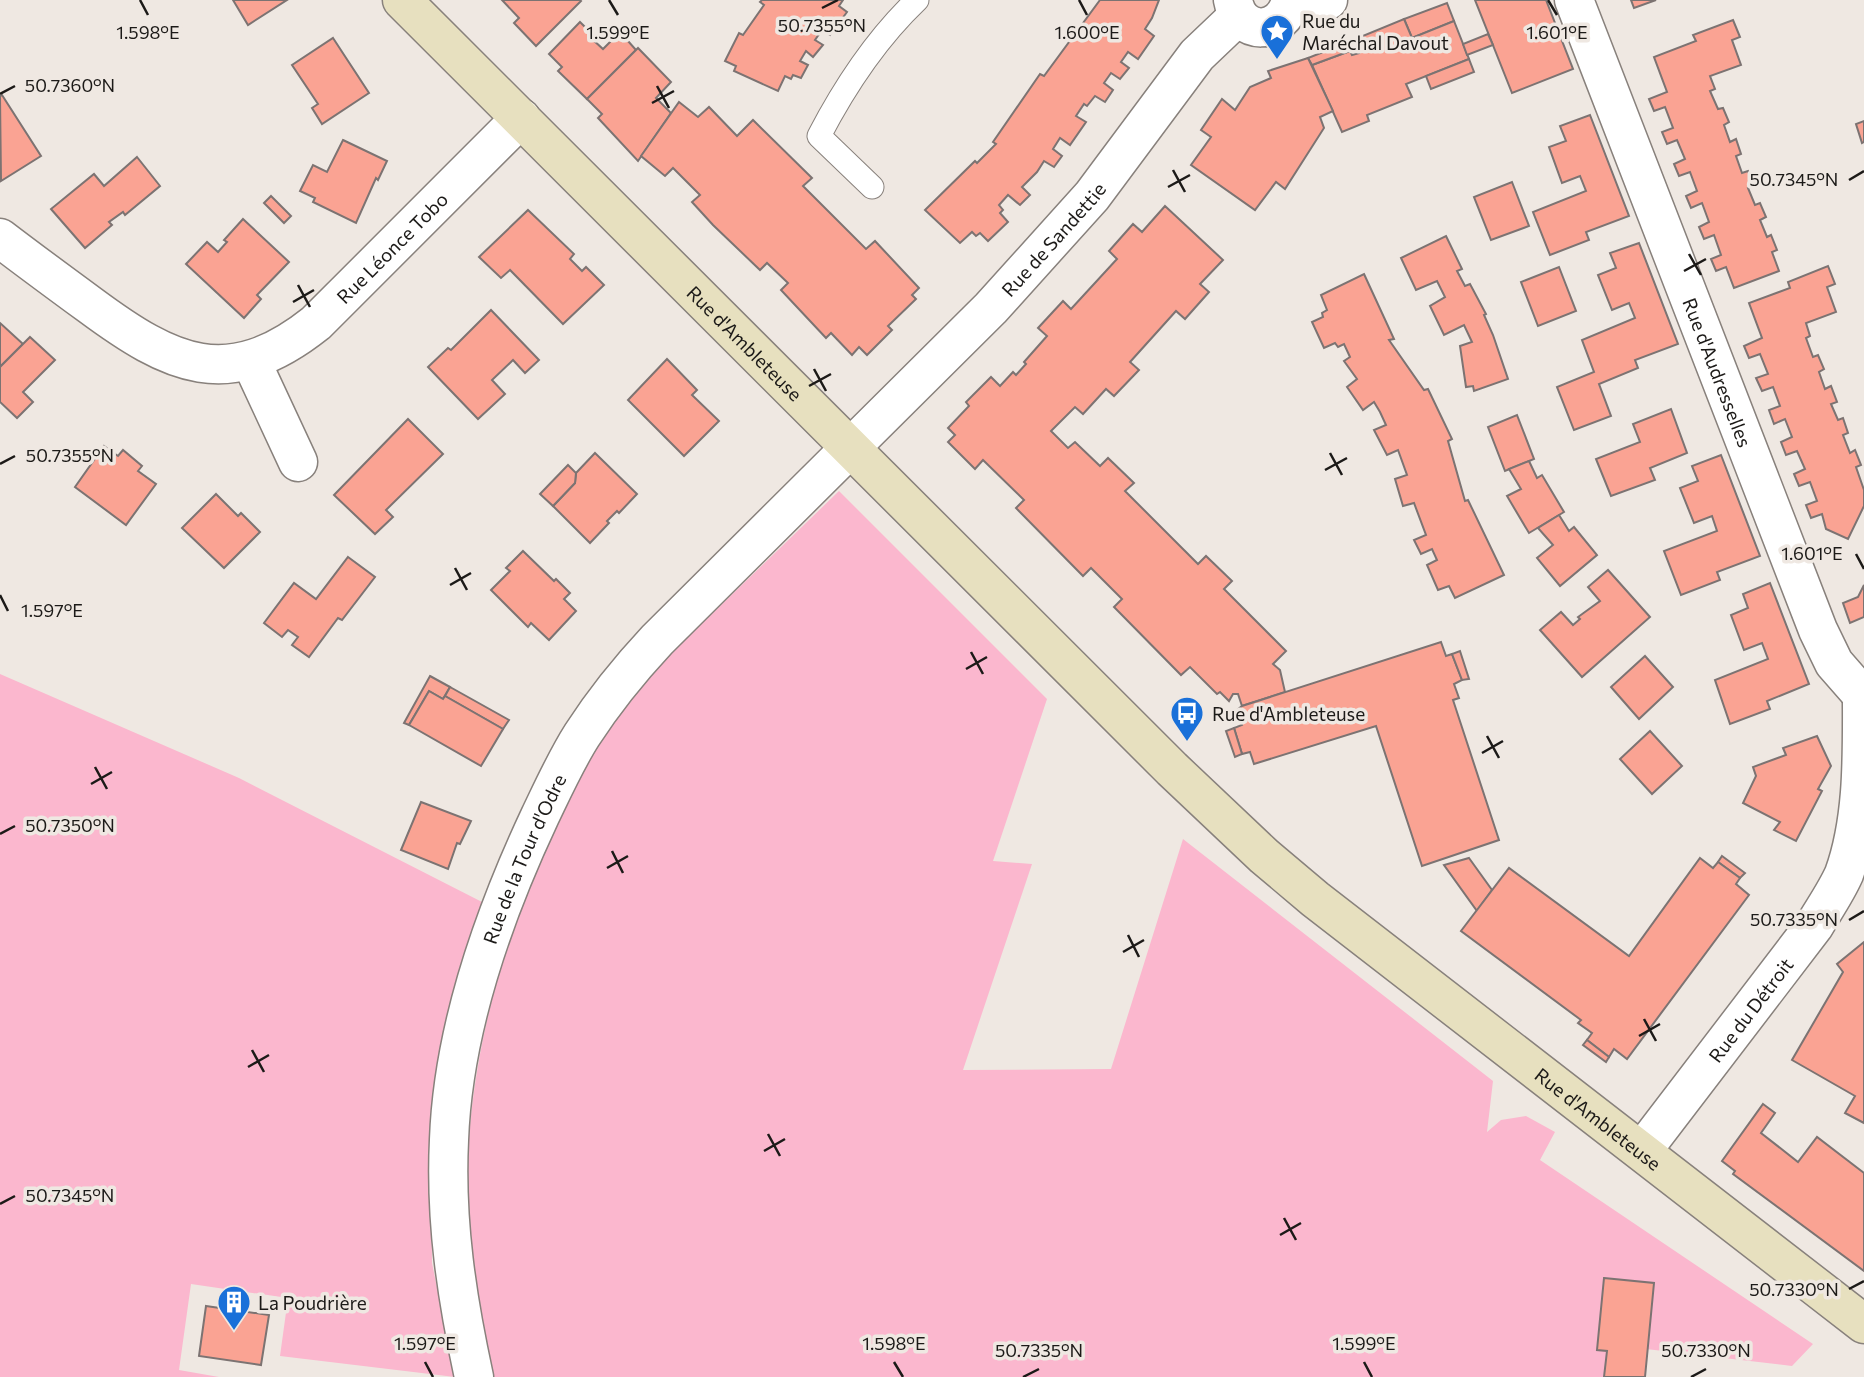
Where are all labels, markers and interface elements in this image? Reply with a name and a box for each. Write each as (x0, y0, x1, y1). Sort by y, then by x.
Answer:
place label: Rue du Maréchal Davout (1302, 9, 1449, 54)
place icon: Rue du Maréchal Davout (1258, 12, 1296, 61)
text: 50.7355°N (778, 14, 866, 36)
text: 1.598°E (116, 21, 180, 43)
text: 1.599°E (586, 21, 650, 43)
text: 1.600°E (1054, 21, 1120, 43)
text: 1.601°E (1526, 21, 1588, 43)
text: 50.7360°N (25, 74, 115, 96)
text: 50.7345°N (1750, 168, 1838, 190)
street label: Rue de Sandettie (996, 178, 1110, 301)
street label: Rue Léonce Tobo (331, 187, 452, 308)
street label: Rue d'Ambleteuse (683, 280, 808, 405)
street label: Rue d'Audresselles (1679, 294, 1757, 450)
text: 50.7355°N (26, 444, 114, 466)
text: 1.601°E (1781, 542, 1843, 564)
text: 1.597°E (21, 599, 83, 621)
bus stop icon: Rue d'Ambleteuse (1168, 694, 1206, 743)
place label: Rue d'Ambleteuse (1212, 702, 1365, 725)
street label: Rue de la Tour d'Odre (477, 770, 570, 947)
text: 50.7350°N (25, 814, 115, 836)
text: 50.7335°N (1750, 908, 1838, 930)
street label: Rue du Détroit (1703, 953, 1797, 1066)
street label: Rue d'Ambleteuse (1531, 1062, 1666, 1174)
text: 50.7345°N (26, 1184, 114, 1206)
text: 50.7330°N (1749, 1278, 1839, 1300)
building icon: La Poudrière (215, 1283, 253, 1332)
place label: La Poudrière (258, 1291, 367, 1314)
text: 1.597°E (394, 1332, 456, 1354)
text: 1.598°E (862, 1332, 926, 1354)
text: 1.599°E (1332, 1332, 1396, 1354)
text: 50.7335°N (995, 1339, 1083, 1361)
text: 50.7330°N (1661, 1339, 1751, 1361)

